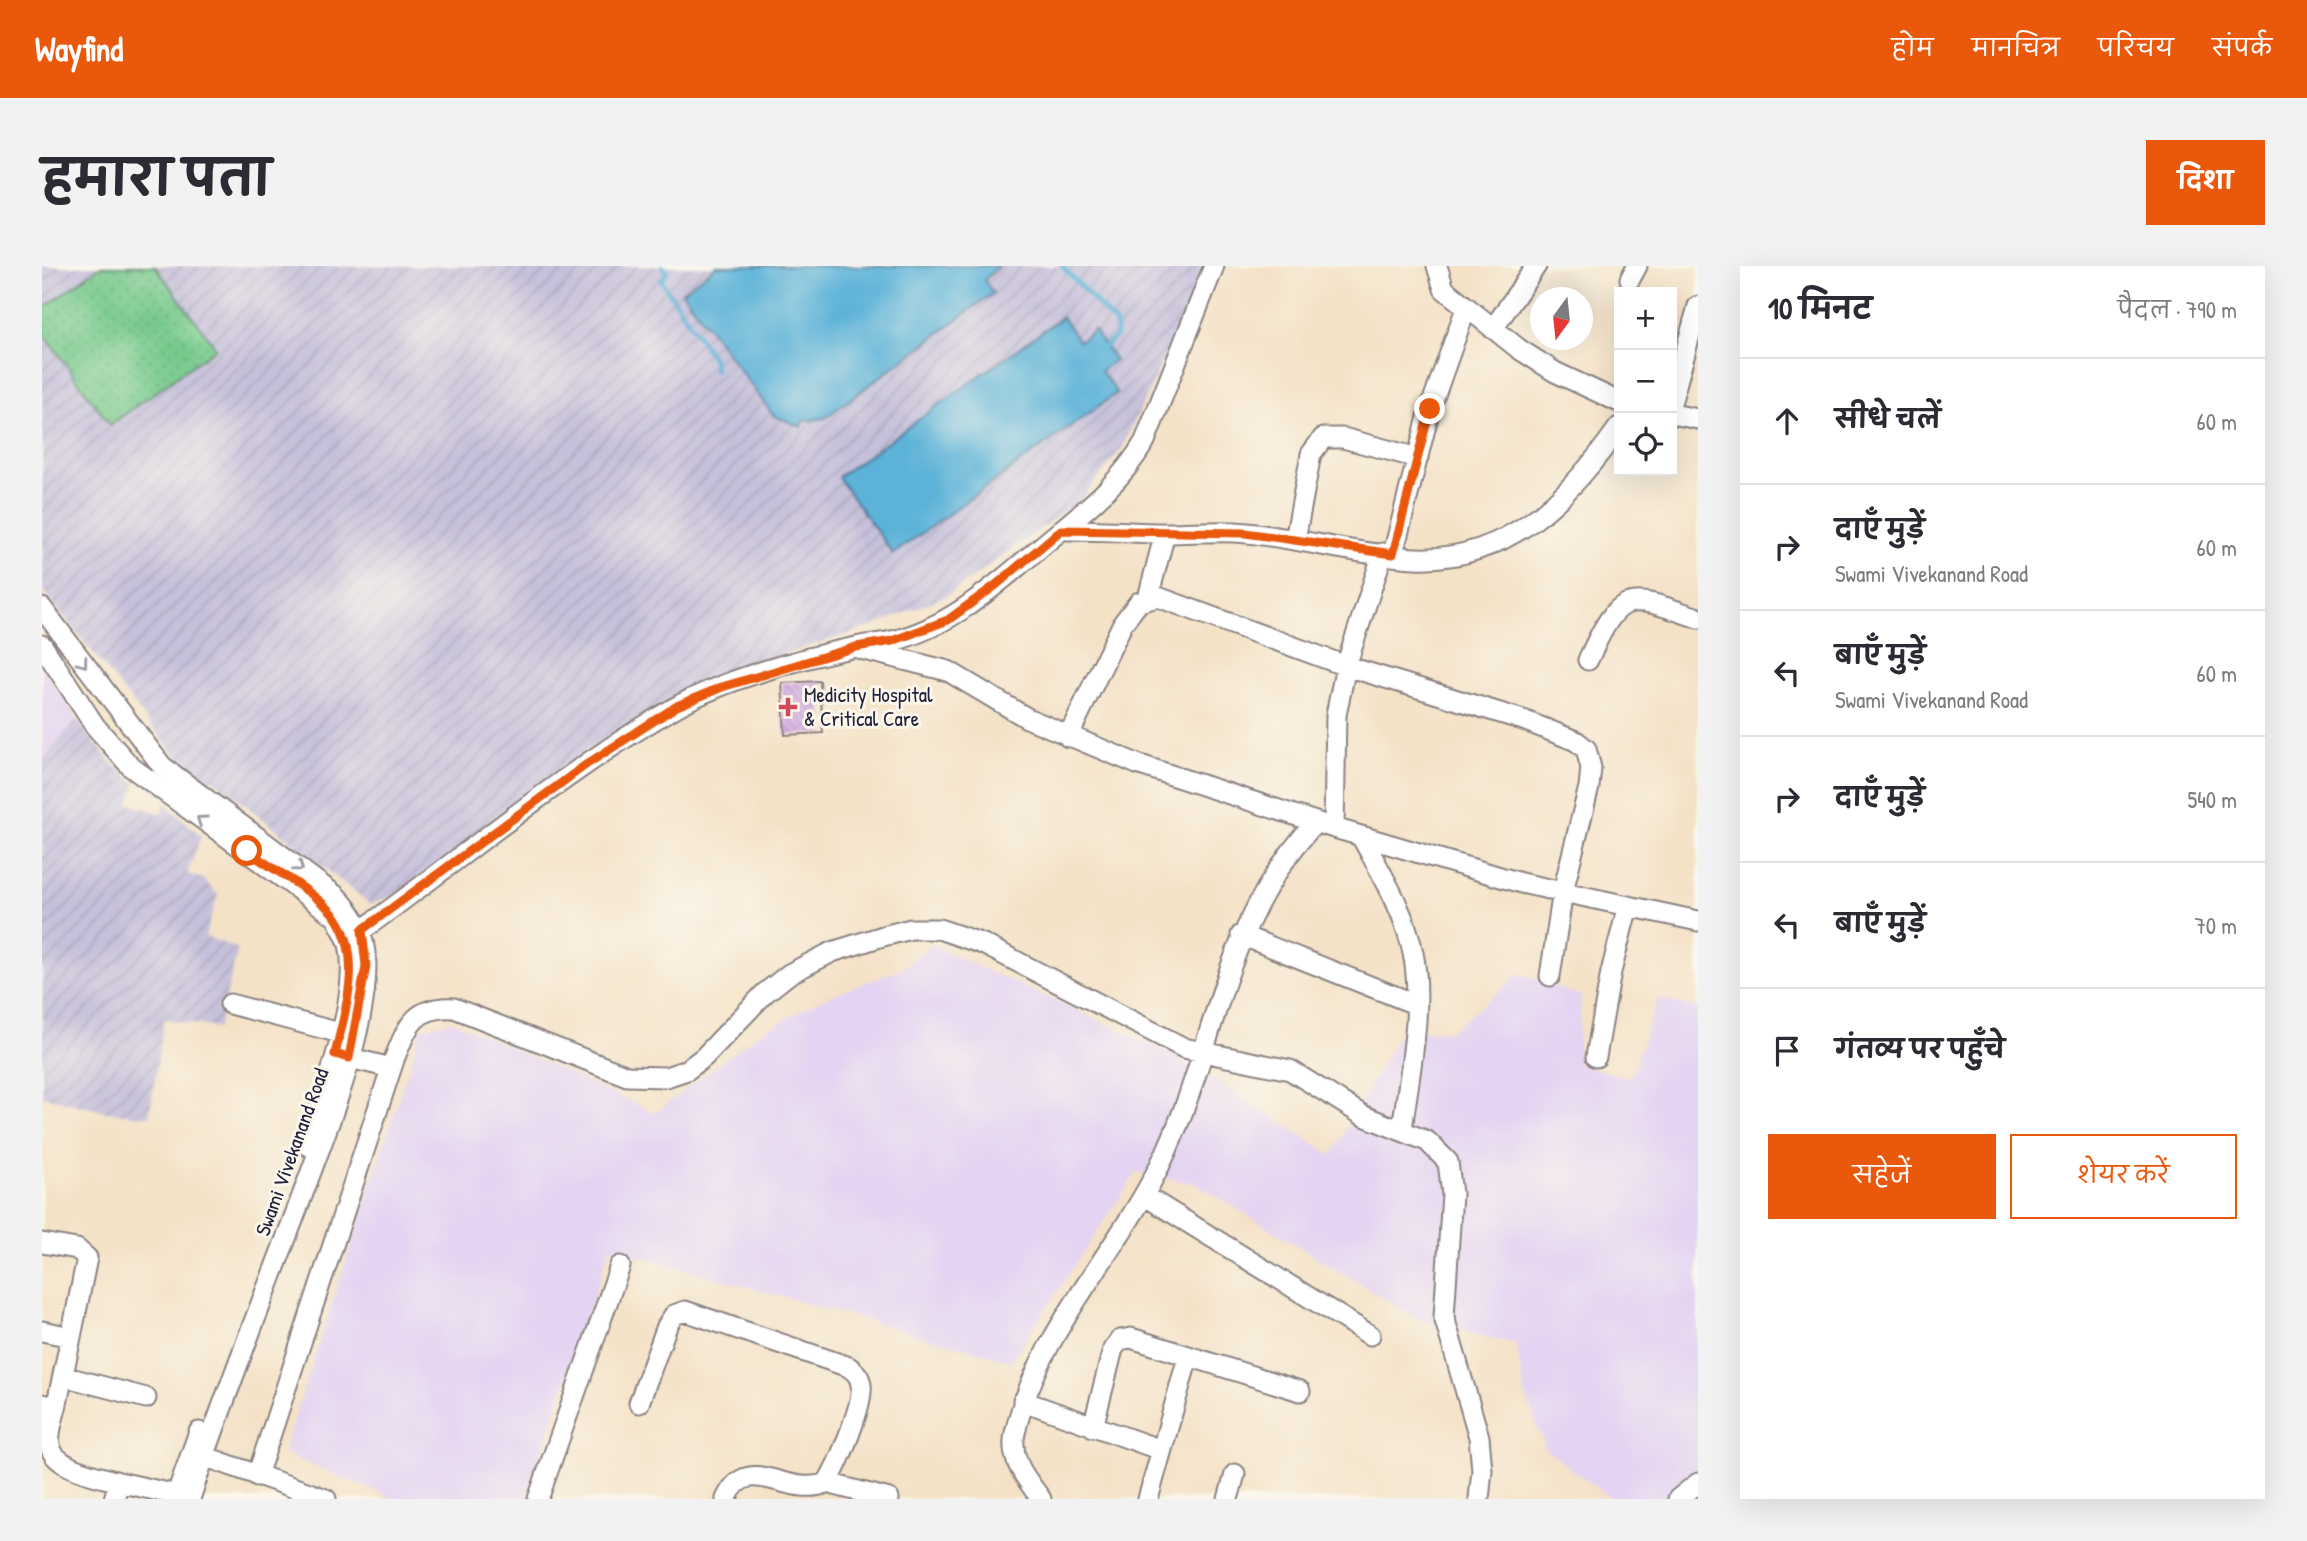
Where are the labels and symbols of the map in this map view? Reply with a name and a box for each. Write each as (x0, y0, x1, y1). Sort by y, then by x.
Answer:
north arrow (1530, 287, 1593, 350)
route end (1414, 393, 1445, 424)
one-way arrow (74, 655, 87, 668)
place label: Medicity Hospital & Critical Care (804, 680, 933, 733)
marker: Medicity Hospital & Critical Care (778, 697, 798, 717)
one-way arrow (196, 815, 209, 828)
route start (231, 835, 262, 866)
one-way arrow (292, 859, 304, 871)
street label: Swami Vivekanand Road (248, 1064, 335, 1240)

